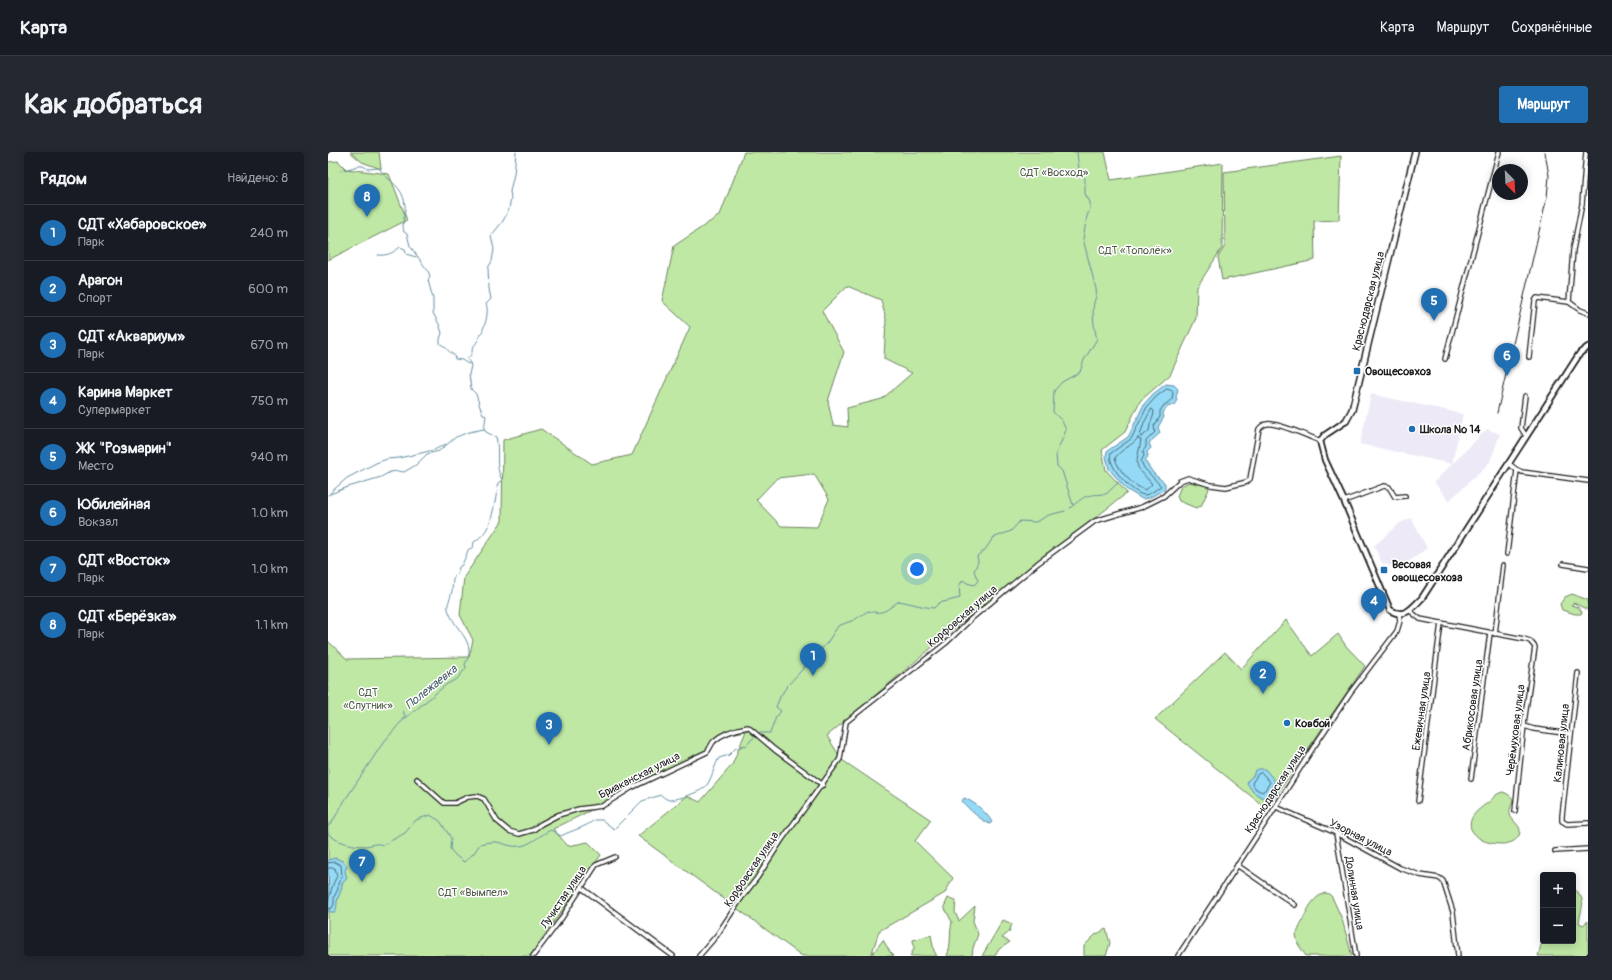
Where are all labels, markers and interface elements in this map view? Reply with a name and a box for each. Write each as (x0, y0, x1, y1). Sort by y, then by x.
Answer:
text: Карта (20, 16, 67, 40)
text: Карта (1380, 19, 1415, 36)
text: Маршрут (1437, 19, 1489, 36)
text: Сохранённые (1511, 19, 1592, 36)
button: Маршрут (1499, 86, 1588, 123)
text: Как добраться (24, 87, 202, 122)
north arrow (1492, 164, 1528, 200)
park label: СДТ «Восход» (1020, 166, 1089, 179)
text: Рядом (40, 168, 87, 189)
text: Найдено: 8 (227, 170, 288, 186)
pin: 8 (354, 184, 380, 217)
text: СДТ «Хабаровское» (78, 215, 206, 234)
text: 1 (50, 225, 56, 241)
text: 240 m (250, 225, 288, 241)
text: Парк (78, 234, 105, 250)
park label: СДТ «Тополёк» (1098, 244, 1172, 257)
street label: Краснодарская улица (1350, 250, 1387, 352)
text: Арагон (78, 271, 122, 290)
text: 2 (49, 281, 57, 297)
text: 600 m (248, 281, 288, 297)
pin: 5 (1421, 288, 1447, 321)
text: Спорт (78, 290, 112, 306)
text: СДТ «Аквариум» (78, 327, 185, 346)
text: 3 (49, 337, 57, 353)
text: 670 m (250, 337, 288, 353)
pin: 6 (1494, 343, 1520, 376)
text: Парк (78, 346, 105, 362)
place label: Овощесовхоз (1365, 365, 1431, 378)
marker: Овощесовхоз (1352, 366, 1362, 376)
text: Карина Маркет (78, 383, 173, 402)
text: 4 (49, 393, 57, 409)
text: 750 m (251, 393, 288, 409)
text: Супермаркет (78, 402, 151, 418)
place label: Школа № 14 (1419, 423, 1481, 436)
marker: Школа № 14 (1407, 424, 1417, 434)
text: ЖК "Розмарин" (78, 439, 172, 458)
text: 5 (49, 449, 57, 465)
text: 940 m (251, 449, 288, 465)
text: Место (78, 458, 114, 474)
text: Юбилейная (78, 495, 150, 514)
text: 6 (49, 505, 57, 521)
text: 1.0 km (251, 505, 288, 521)
text: Вокзал (78, 514, 118, 530)
text: СДТ «Восток» (78, 551, 170, 570)
place label: Весовая овощесовхоза (1391, 558, 1462, 584)
your location (907, 559, 927, 579)
text: 7 (50, 561, 56, 577)
text: 1.0 km (251, 561, 288, 577)
marker: Весовая овощесовхоза (1379, 565, 1389, 575)
text: Парк (78, 570, 105, 586)
street label: Корфовская улица (925, 583, 1000, 650)
pin: 4 (1361, 588, 1387, 621)
text: СДТ «Берёзка» (78, 607, 176, 626)
text: 8 (50, 617, 56, 633)
text: 1.1 km (255, 617, 288, 633)
text: Парк (78, 626, 105, 642)
pin: 1 (800, 643, 826, 676)
street label: Абрикосовая улица (1460, 659, 1485, 752)
water label: Полежаевка (402, 661, 462, 713)
pin: 2 (1250, 661, 1276, 694)
street label: Ежевичная улица (1410, 671, 1433, 751)
street label: Черёмуховая улица (1503, 684, 1528, 777)
park label: СДТ «Спутник» (343, 686, 393, 712)
street label: Калиновая улица (1551, 703, 1572, 783)
pin: 3 (536, 712, 562, 745)
place label: Ковбой (1295, 717, 1330, 730)
marker: Ковбой (1282, 718, 1292, 728)
street label: Краснодарская улица (1242, 743, 1309, 836)
street label: Бриаканская улица (596, 749, 682, 802)
street label: Узорная улица (1327, 816, 1394, 859)
street label: Корфовская улица (721, 829, 781, 909)
pin: 7 (349, 849, 375, 882)
street label: Долинная улица (1342, 854, 1367, 931)
street label: Лучистая улица (537, 864, 589, 932)
map controls (1540, 872, 1576, 944)
button: + (1540, 872, 1576, 908)
park label: СДТ «Вымпел» (438, 886, 509, 899)
button: − (1540, 908, 1576, 944)

